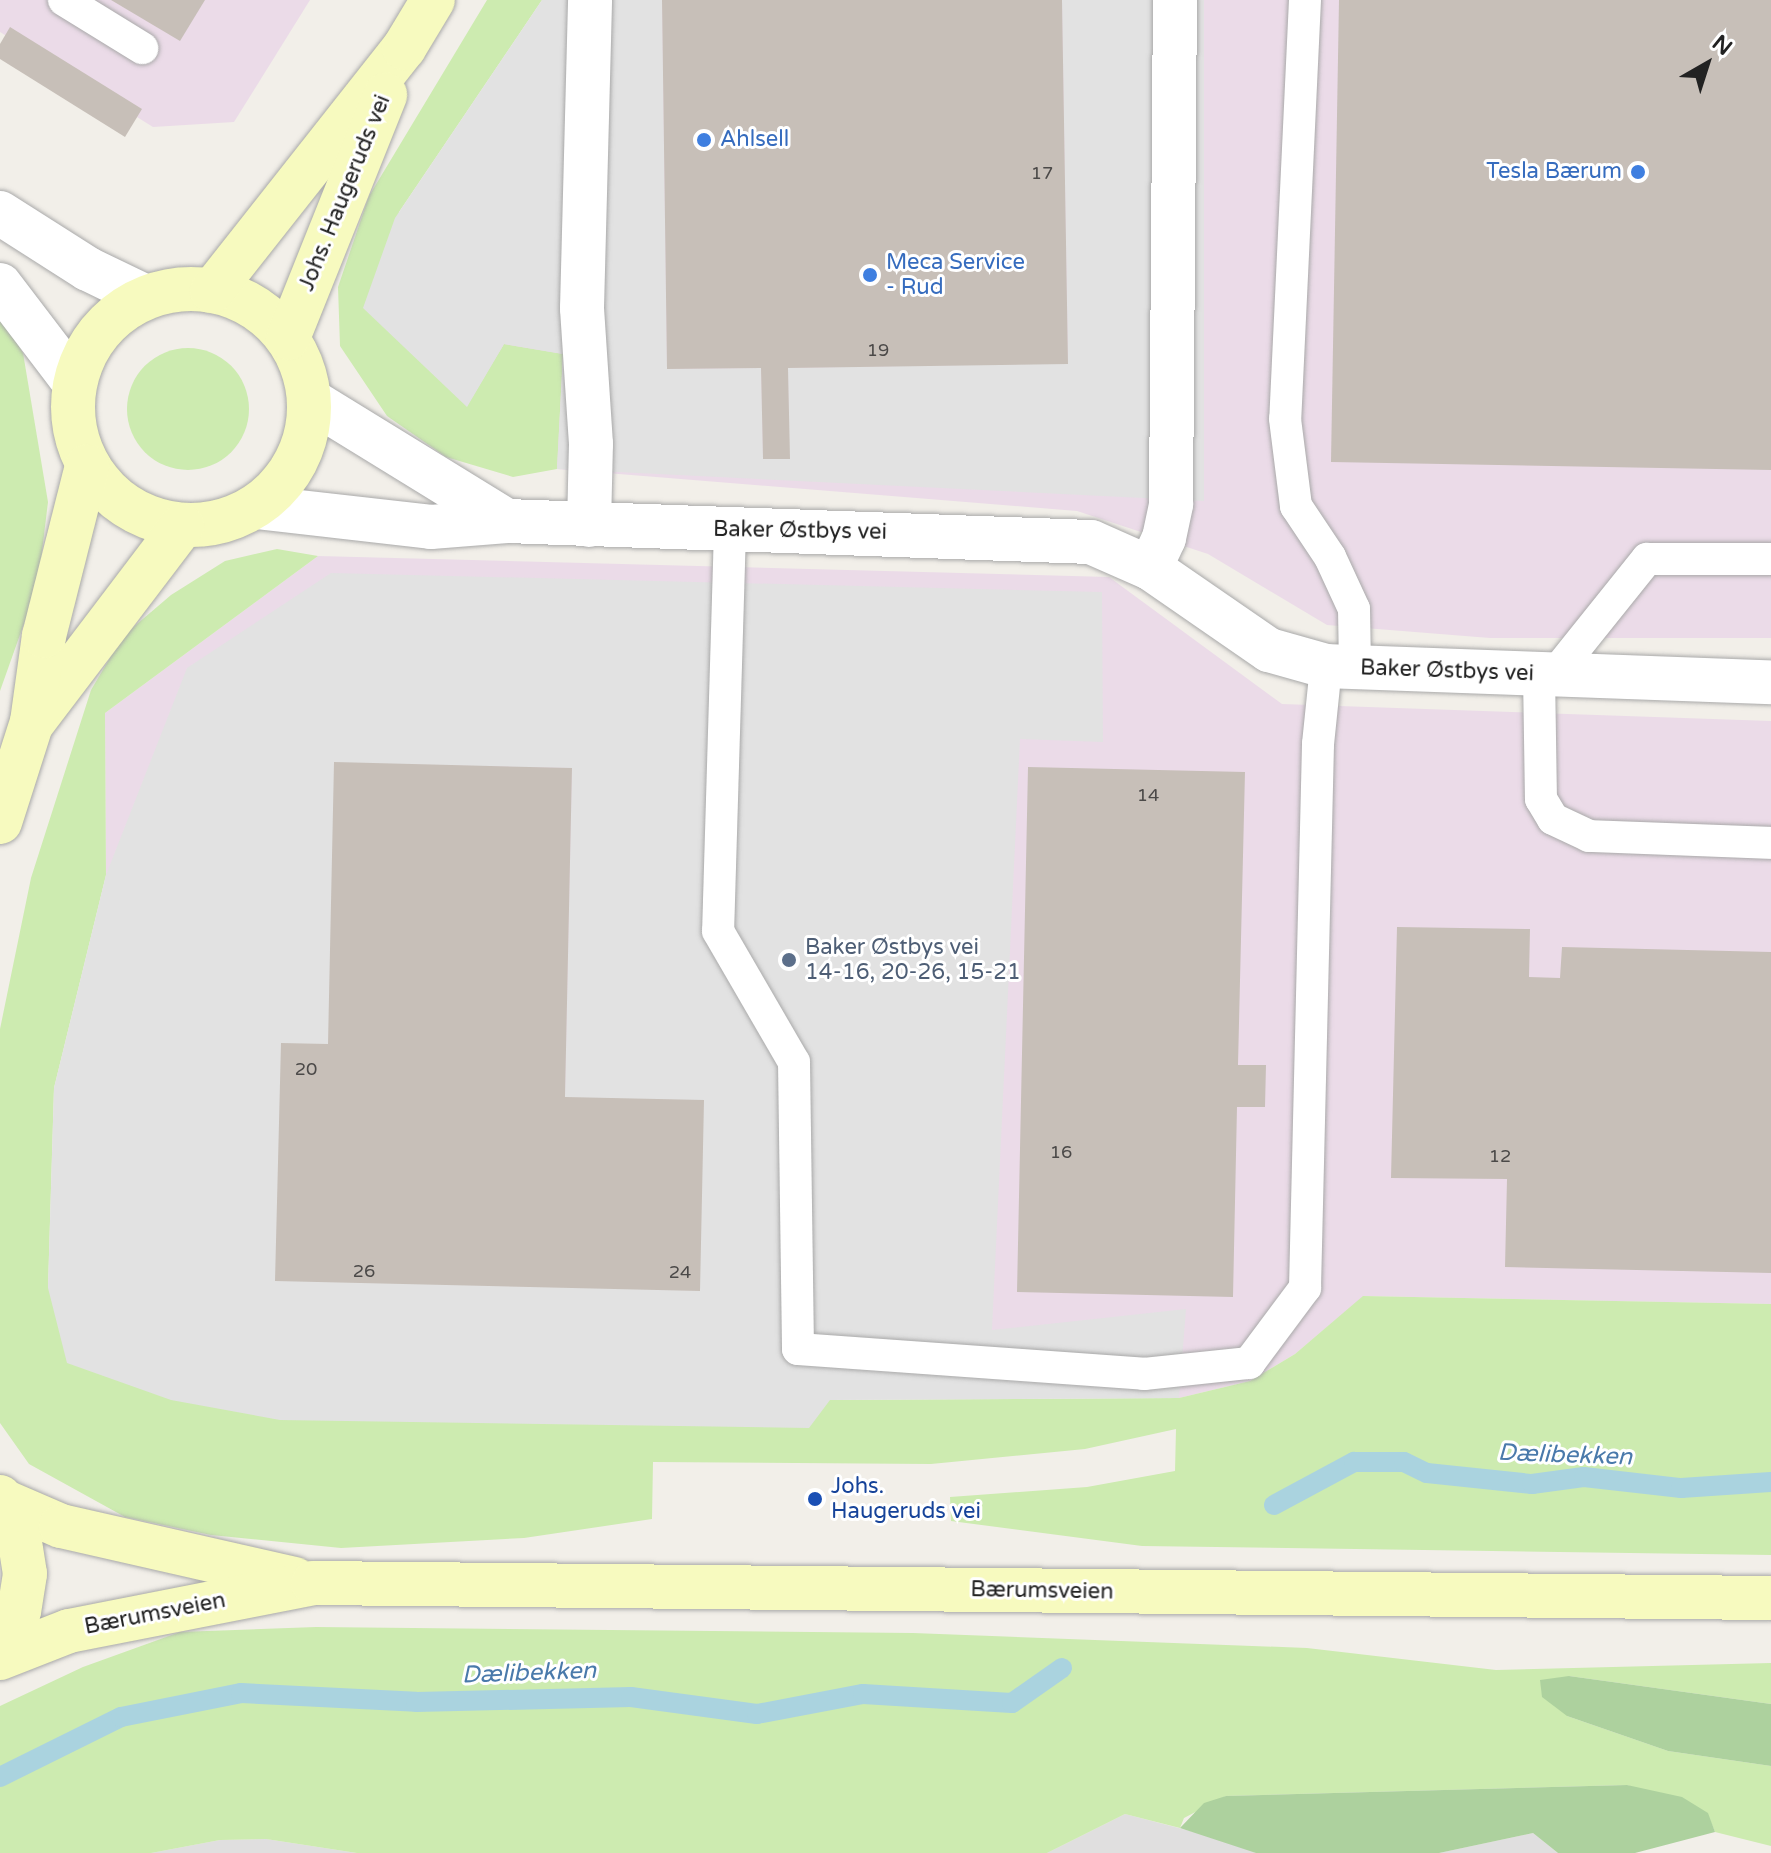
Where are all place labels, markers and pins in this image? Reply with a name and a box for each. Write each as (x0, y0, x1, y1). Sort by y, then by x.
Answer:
place label: Ahlsell (720, 127, 789, 153)
marker: Ahlsell (695, 131, 713, 149)
place label: Tesla Bærum (1486, 159, 1622, 185)
marker: Tesla Bærum (1629, 163, 1647, 181)
place label: Meca Service - Rud (886, 249, 1025, 300)
marker: Meca Service - Rud (861, 266, 879, 284)
place label: Baker Østbys vei 14-16, 20-26, 15-21 (805, 934, 1021, 986)
marker: Baker Østbys vei 14-16, 20-26, 15-21 (780, 951, 798, 969)
place label: Johs. Haugeruds vei (831, 1473, 981, 1524)
marker: Johs. Haugeruds vei (806, 1490, 824, 1508)

